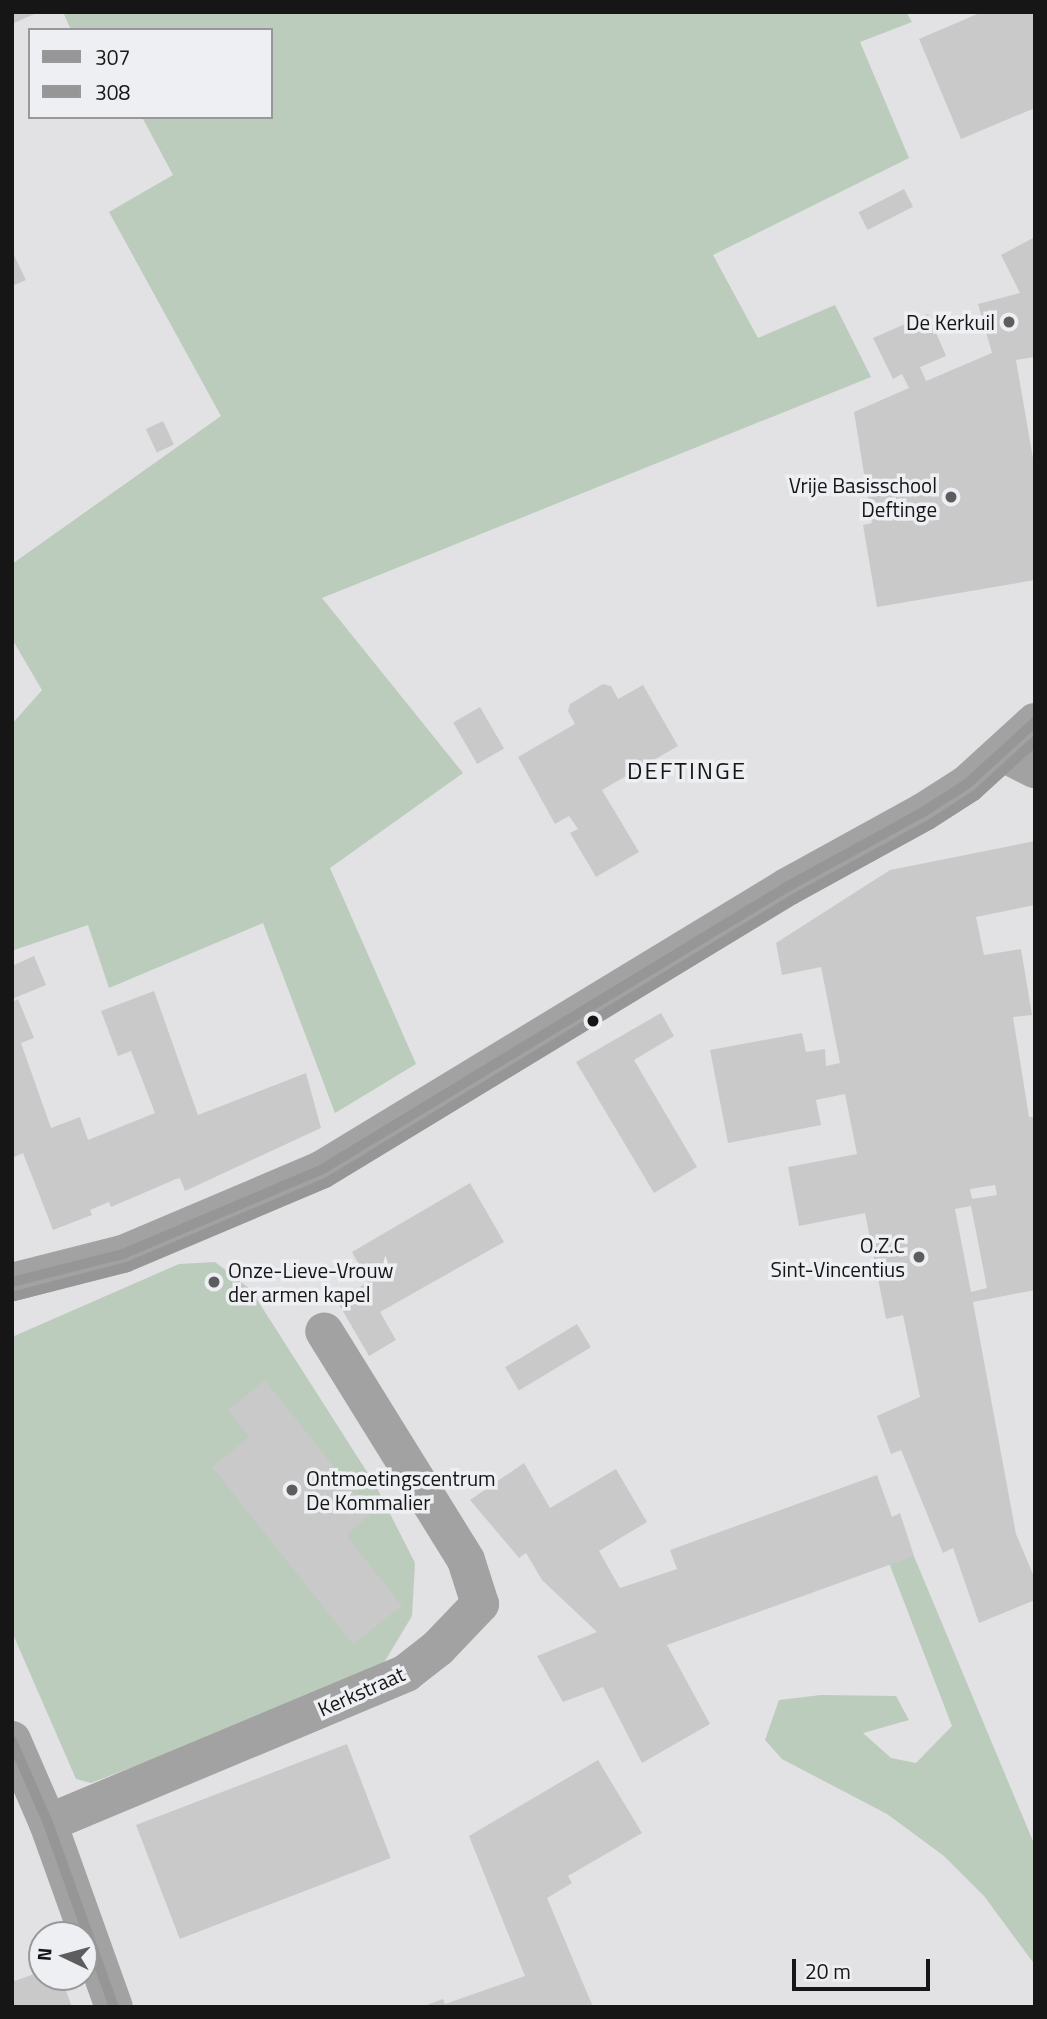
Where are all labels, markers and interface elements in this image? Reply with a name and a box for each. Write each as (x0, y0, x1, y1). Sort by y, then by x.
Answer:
legend (28, 28, 273, 119)
text: 307 (95, 41, 130, 73)
text: 308 (95, 76, 130, 108)
place label: De Kerkuil (906, 309, 995, 335)
marker: De Kerkuil (1001, 314, 1017, 330)
place label: Vrije Basisschool Deftinge (789, 472, 937, 522)
marker: Vrije Basisschool Deftinge (943, 489, 959, 505)
district label: DEFTINGE (628, 757, 746, 785)
unlabelled marker (586, 1014, 600, 1028)
place label: O.Z.C Sint-Vincentius (771, 1232, 905, 1282)
marker: O.Z.C Sint-Vincentius (911, 1249, 927, 1265)
place label: Onze-Lieve-Vrouw der armen kapel (228, 1257, 394, 1307)
marker: Onze-Lieve-Vrouw der armen kapel (206, 1274, 222, 1290)
place label: Ontmoetingscentrum De Kommalier (306, 1465, 496, 1515)
marker: Ontmoetingscentrum De Kommalier (284, 1482, 300, 1498)
street label: Kerkstraat (314, 1661, 408, 1721)
north arrow (28, 1921, 98, 1991)
text: N (29, 1946, 59, 1962)
scale bar (795, 1946, 933, 1990)
text: 20 m (805, 1955, 851, 1987)

